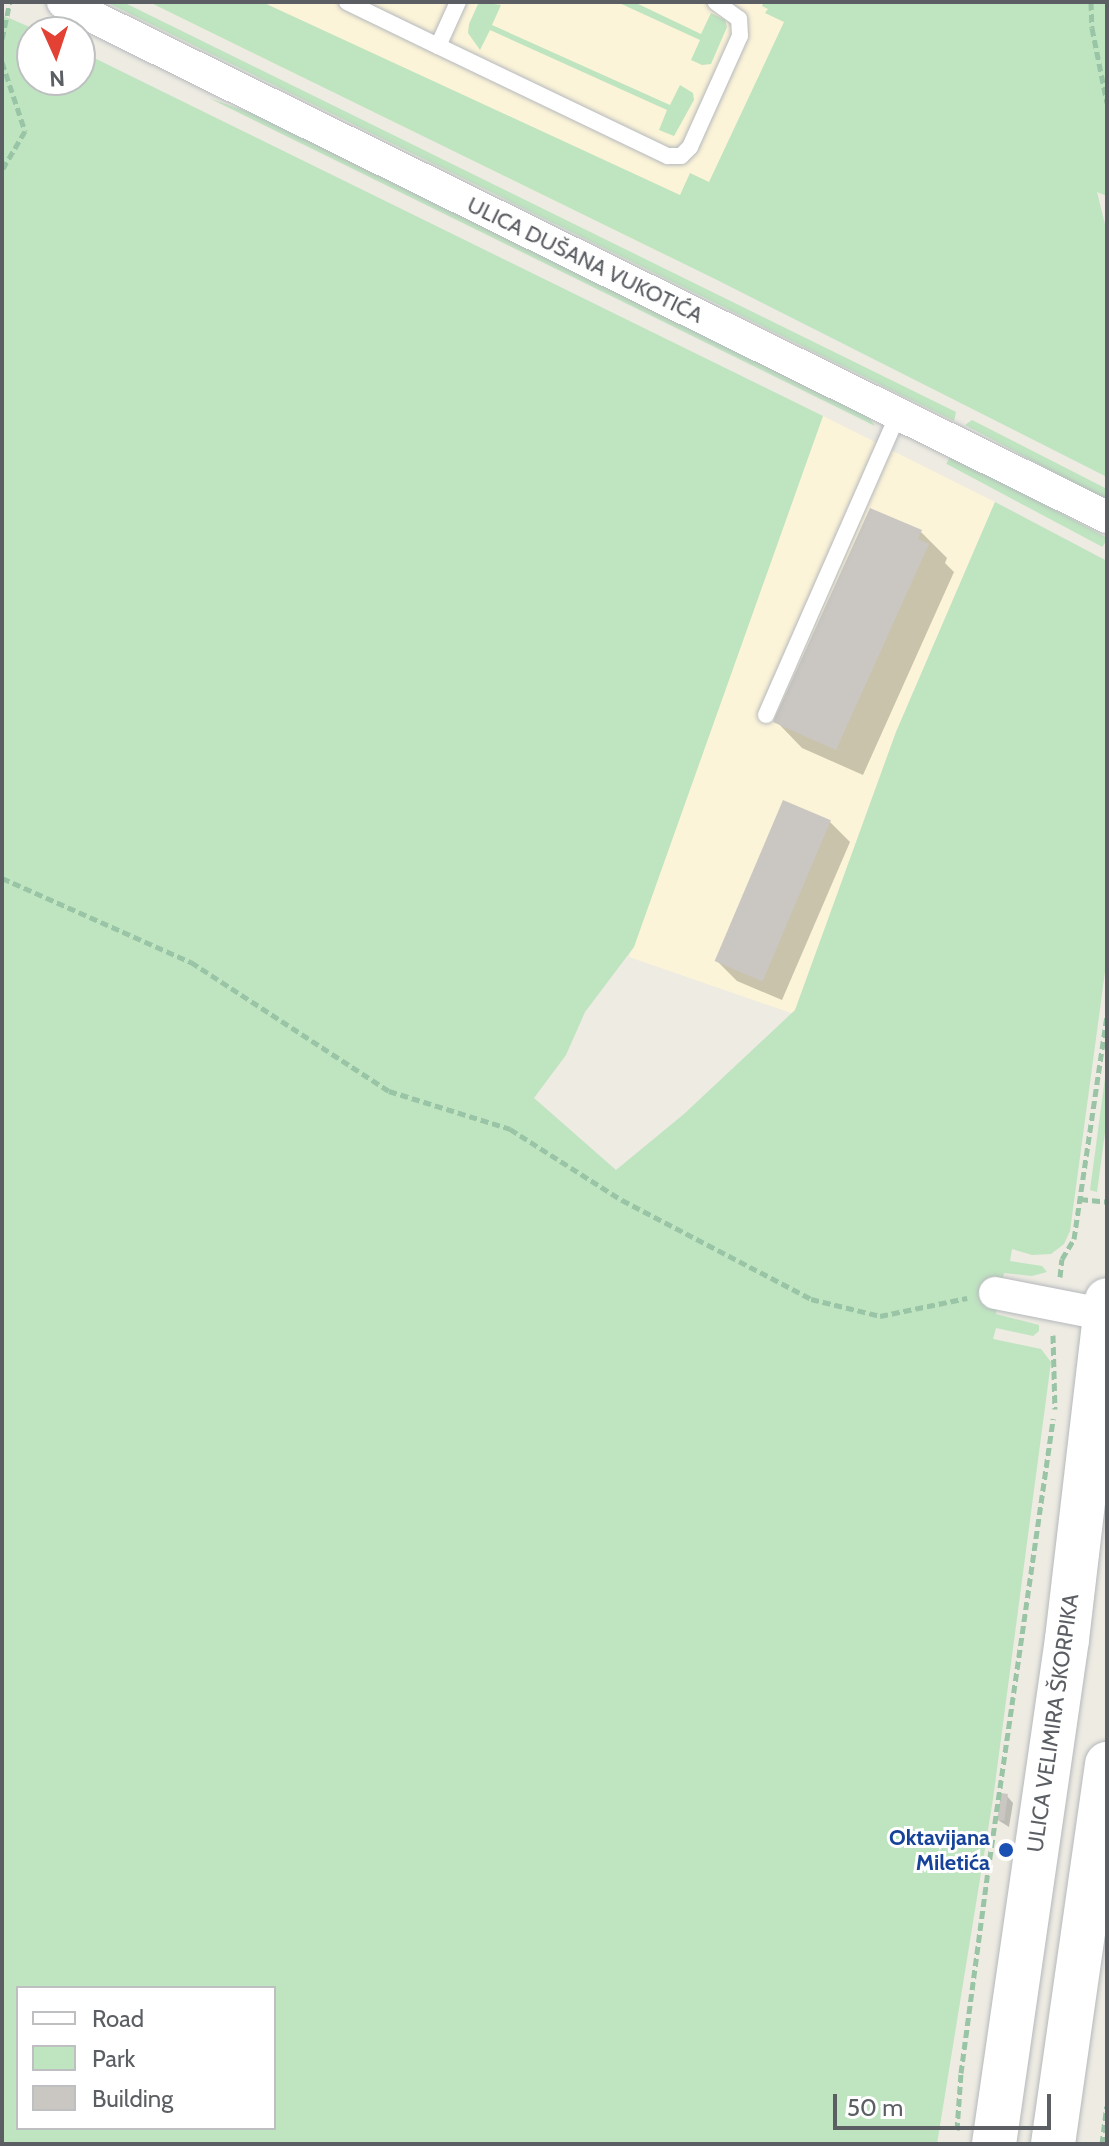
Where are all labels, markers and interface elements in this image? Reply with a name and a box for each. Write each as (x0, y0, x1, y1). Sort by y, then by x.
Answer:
north arrow (16, 16, 96, 96)
text: N (49, 65, 66, 92)
street label: ULICA DUŠANA VUKOTIĆA (463, 191, 707, 329)
street label: ULICA VELIMIRA ŠKORPIKA (1022, 1592, 1084, 1854)
place label: Oktavijana Miletića (889, 1824, 990, 1876)
marker: Oktavijana Miletića (997, 1841, 1015, 1859)
legend (16, 1986, 276, 2130)
text: Road (92, 2004, 144, 2033)
text: Park (92, 2044, 135, 2073)
scale bar (837, 2078, 1055, 2128)
text: Building (92, 2084, 173, 2113)
text: 50 m (847, 2093, 903, 2122)

